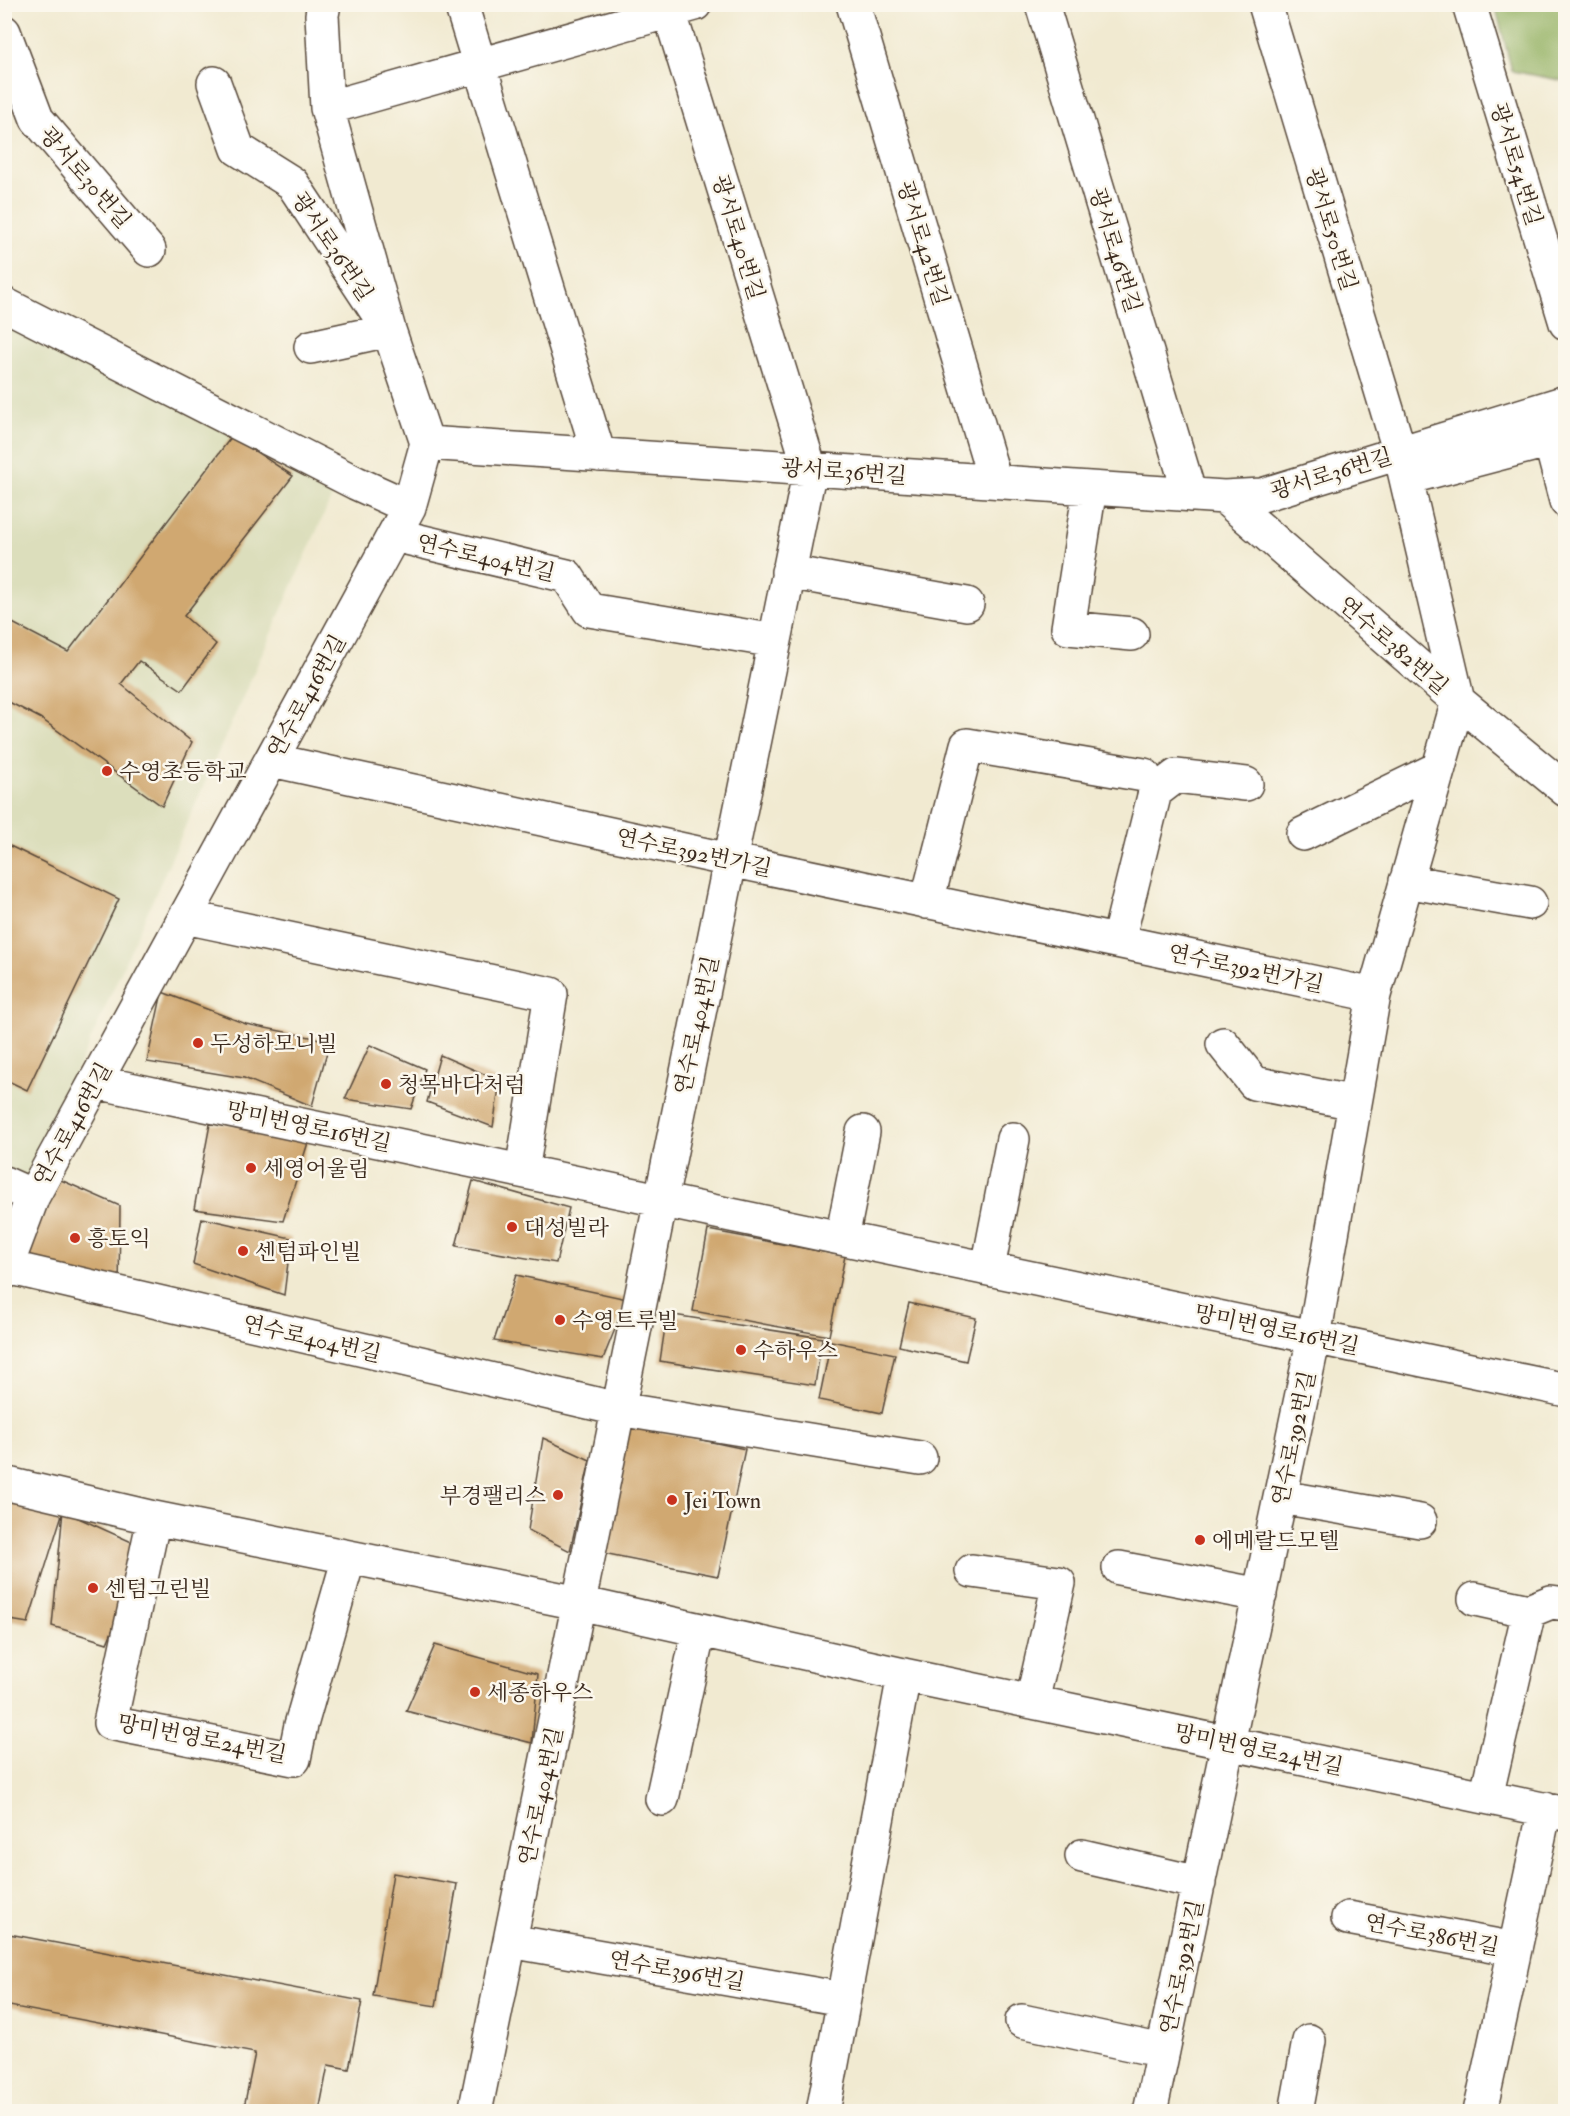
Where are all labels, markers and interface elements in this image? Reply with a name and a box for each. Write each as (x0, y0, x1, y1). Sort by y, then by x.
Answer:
street label: 광서로54번길 (1484, 99, 1548, 229)
street label: 광서로30번길 (33, 121, 137, 234)
street label: 광서로50번길 (1299, 164, 1363, 294)
street label: 광서로40번길 (706, 171, 770, 303)
street label: 광서로42번길 (891, 177, 955, 309)
street label: 광서로46번길 (1083, 184, 1147, 316)
street label: 광서로36번길 (285, 187, 379, 307)
street label: 광서로36번길 (1267, 442, 1396, 506)
street label: 광서로36번길 (780, 454, 908, 490)
street label: 연수로404번길 (414, 528, 558, 587)
street label: 연수로382번길 (1333, 591, 1454, 701)
street label: 연수로416번길 (261, 630, 352, 763)
place label: 수영초등학교 (119, 758, 247, 786)
marker: 수영초등학교 (100, 764, 114, 778)
street label: 연수로392번가길 (613, 823, 774, 883)
street label: 연수로392번가길 (1165, 939, 1326, 999)
street label: 연수로404번길 (669, 953, 725, 1097)
place label: 두성하모니빌 (210, 1030, 338, 1058)
marker: 두성하모니빌 (191, 1036, 205, 1050)
street label: 연수로416번길 (27, 1058, 118, 1191)
place label: 청목바다처럼 (398, 1071, 526, 1099)
marker: 청목바다처럼 (379, 1077, 393, 1091)
street label: 망미번영로16번길 (224, 1096, 394, 1158)
place label: 세영어울림 (263, 1155, 369, 1183)
marker: 세영어울림 (244, 1161, 258, 1175)
place label: 대성빌라 (524, 1214, 610, 1242)
marker: 대성빌라 (505, 1220, 519, 1234)
place label: 흥토익 (87, 1225, 151, 1253)
marker: 흥토익 (68, 1231, 82, 1245)
place label: 센텀파인빌 (255, 1238, 361, 1266)
marker: 센텀파인빌 (236, 1244, 250, 1258)
street label: 망미번영로16번길 (1192, 1299, 1362, 1361)
place label: 수영트루빌 (572, 1307, 678, 1335)
street label: 연수로404번길 (240, 1309, 384, 1368)
marker: 수영트루빌 (553, 1313, 567, 1327)
place label: 수하우스 (753, 1337, 838, 1365)
marker: 수하우스 (734, 1343, 748, 1357)
street label: 연수로392번길 (1266, 1368, 1322, 1508)
place label: 부경팰리스 (440, 1482, 546, 1510)
place label: Jei Town (683, 1487, 761, 1515)
marker: 부경팰리스 (551, 1488, 565, 1502)
marker: Jei Town (665, 1493, 679, 1507)
place label: 에메랄드모텔 (1212, 1527, 1340, 1555)
marker: 에메랄드모텔 (1193, 1533, 1207, 1547)
place label: 센텀그린빌 (105, 1575, 211, 1603)
marker: 센텀그린빌 (86, 1581, 100, 1595)
place label: 세종하우스 (487, 1679, 593, 1707)
marker: 세종하우스 (468, 1685, 482, 1699)
street label: 망미번영로24번길 (115, 1709, 289, 1769)
street label: 망미번영로24번길 (1172, 1718, 1346, 1782)
street label: 연수로404번길 (513, 1724, 569, 1868)
street label: 연수로392번길 (1154, 1897, 1210, 2037)
street label: 연수로386번길 (1362, 1908, 1501, 1962)
street label: 연수로396번길 (607, 1945, 747, 1997)

